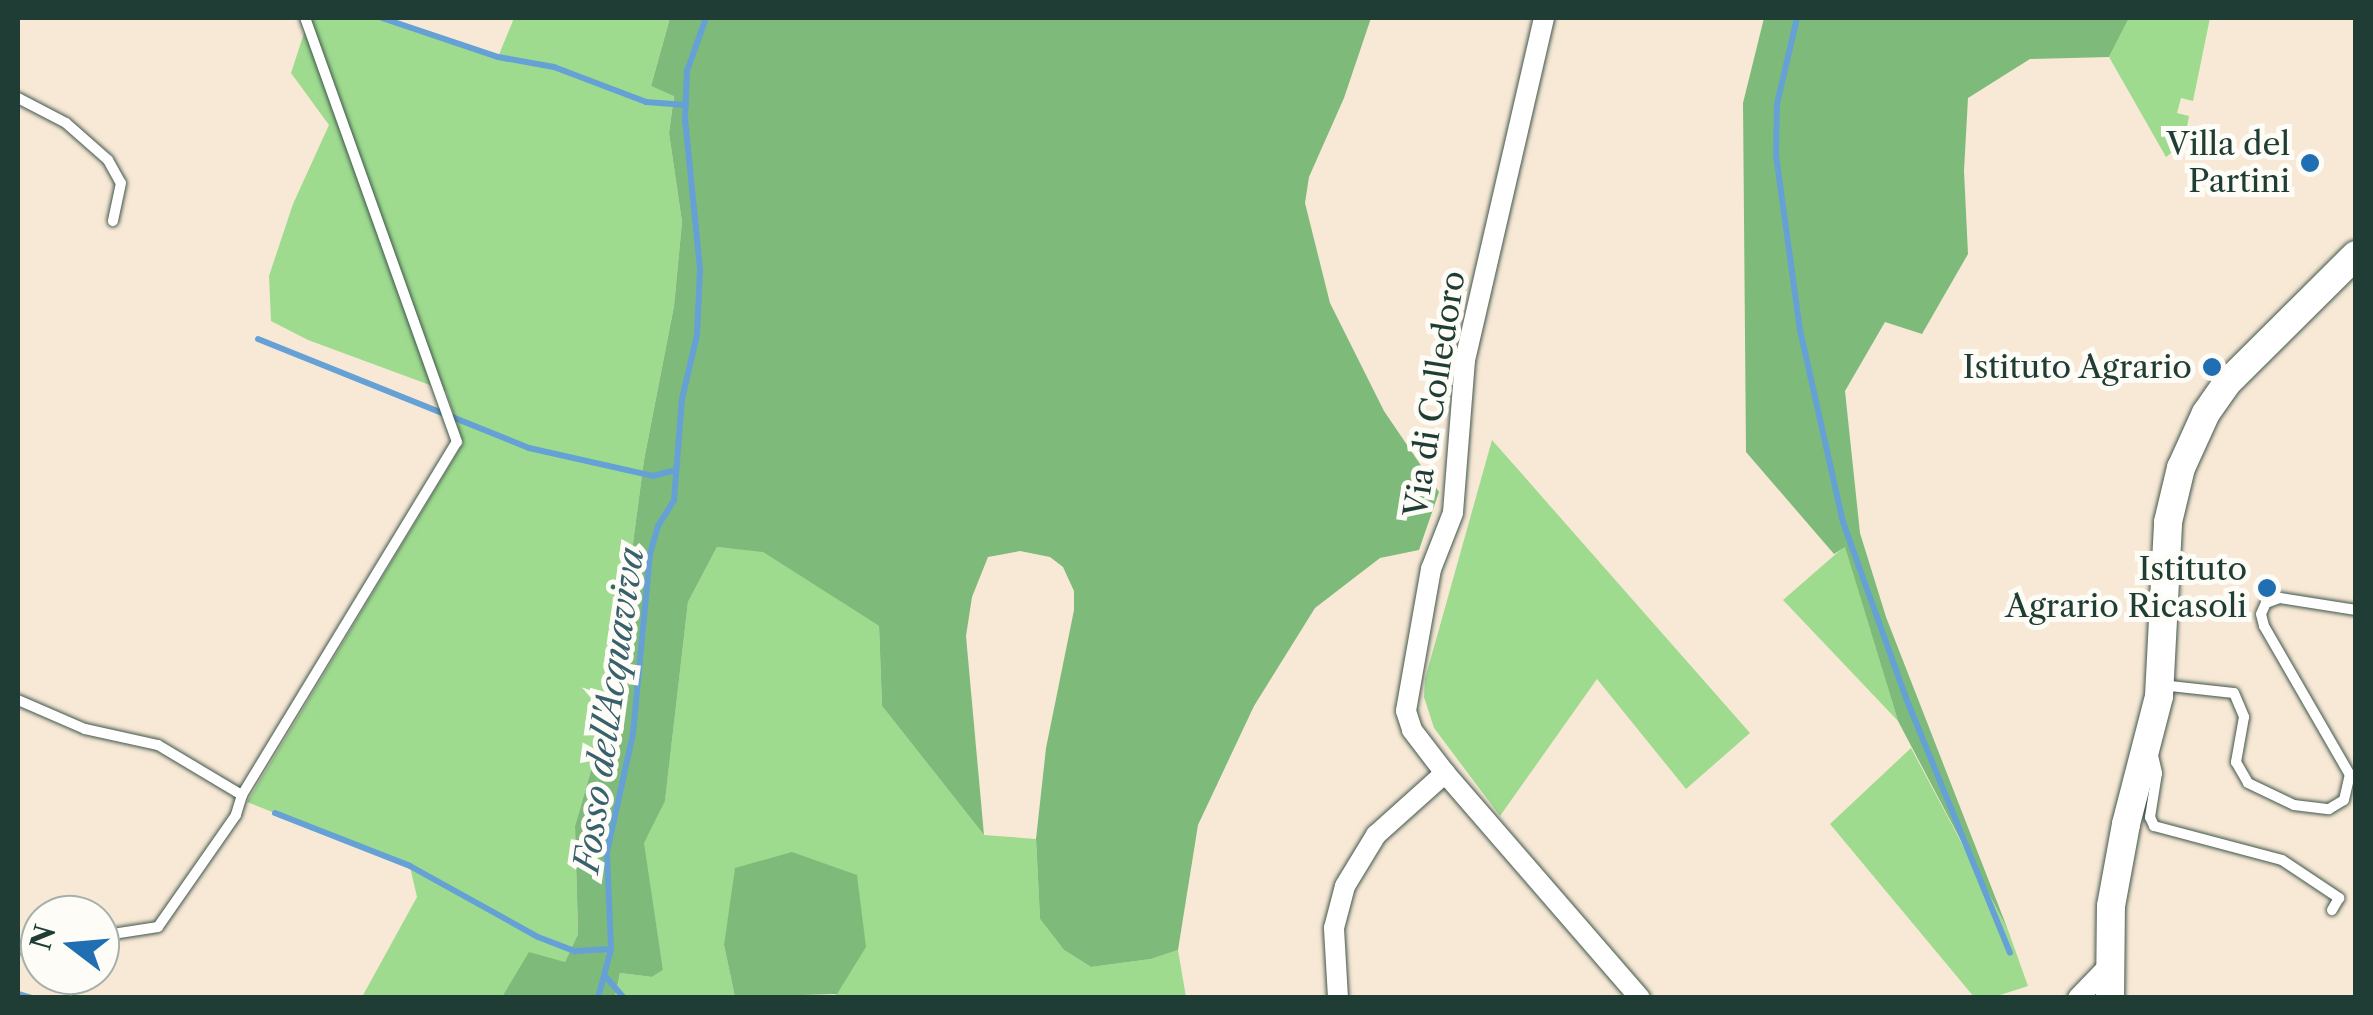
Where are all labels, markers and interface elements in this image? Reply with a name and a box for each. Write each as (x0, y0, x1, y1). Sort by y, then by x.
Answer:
place label: Villa del Partini (2166, 126, 2290, 201)
marker: Villa del Partini (2299, 152, 2321, 174)
street label: Via di Colledoro (1397, 268, 1473, 520)
place label: Istituto Agrario (1961, 348, 2192, 386)
marker: Istituto Agrario (2201, 356, 2223, 378)
water label: Fosso dell'Acquaviva (565, 545, 653, 875)
place label: Istituto Agrario Ricasoli (2005, 551, 2247, 626)
marker: Istituto Agrario Ricasoli (2256, 577, 2278, 599)
north arrow (20, 895, 120, 995)
text: N (23, 921, 63, 954)

